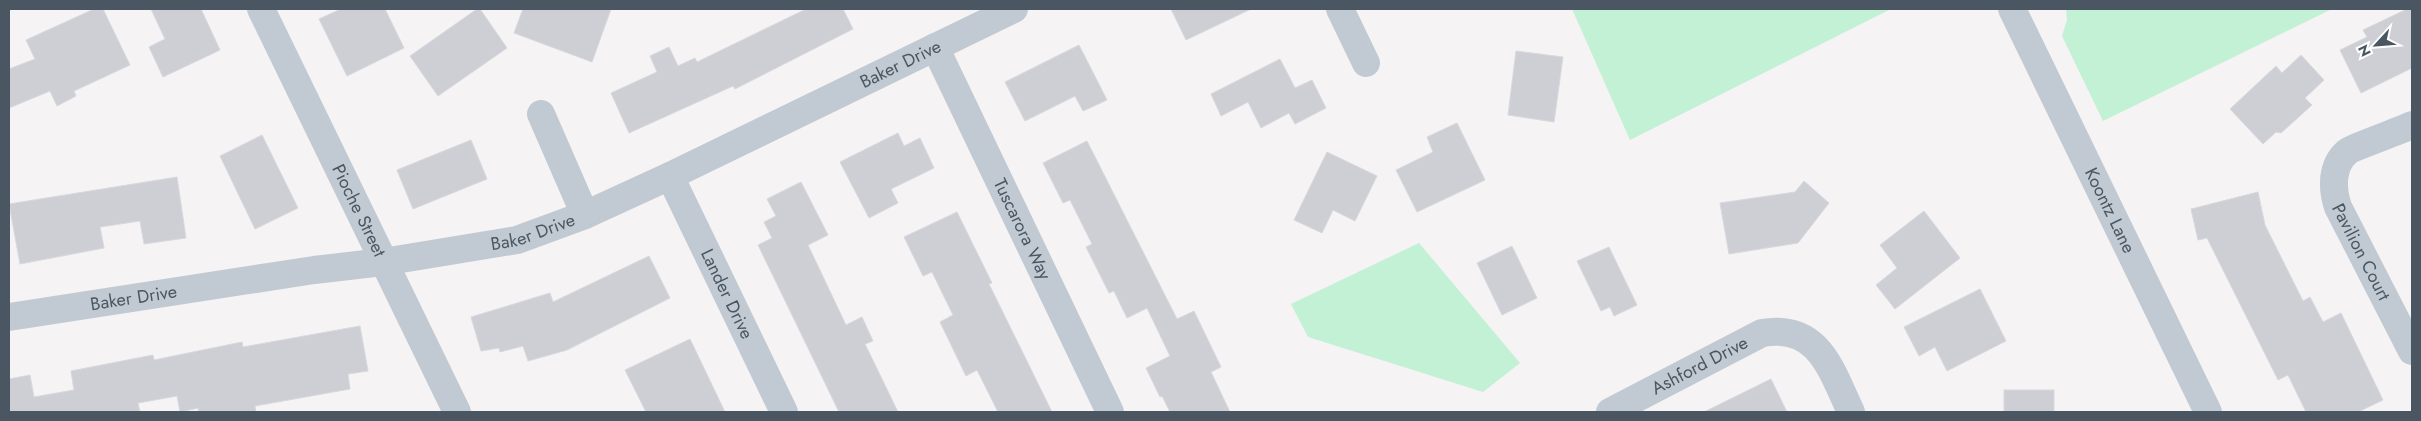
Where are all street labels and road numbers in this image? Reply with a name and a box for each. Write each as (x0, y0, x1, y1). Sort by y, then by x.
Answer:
street label: Baker Drive (856, 33, 945, 95)
street label: Pioche Street (325, 160, 393, 262)
street label: Koontz Lane (2078, 163, 2142, 258)
street label: Tuscarora Way (987, 174, 1058, 284)
street label: Pavilion Court (2325, 199, 2397, 306)
street label: Baker Drive (489, 207, 579, 257)
street label: Lander Drive (694, 244, 760, 343)
street label: Baker Drive (88, 278, 179, 317)
street label: Ashford Drive (1647, 330, 1752, 401)

